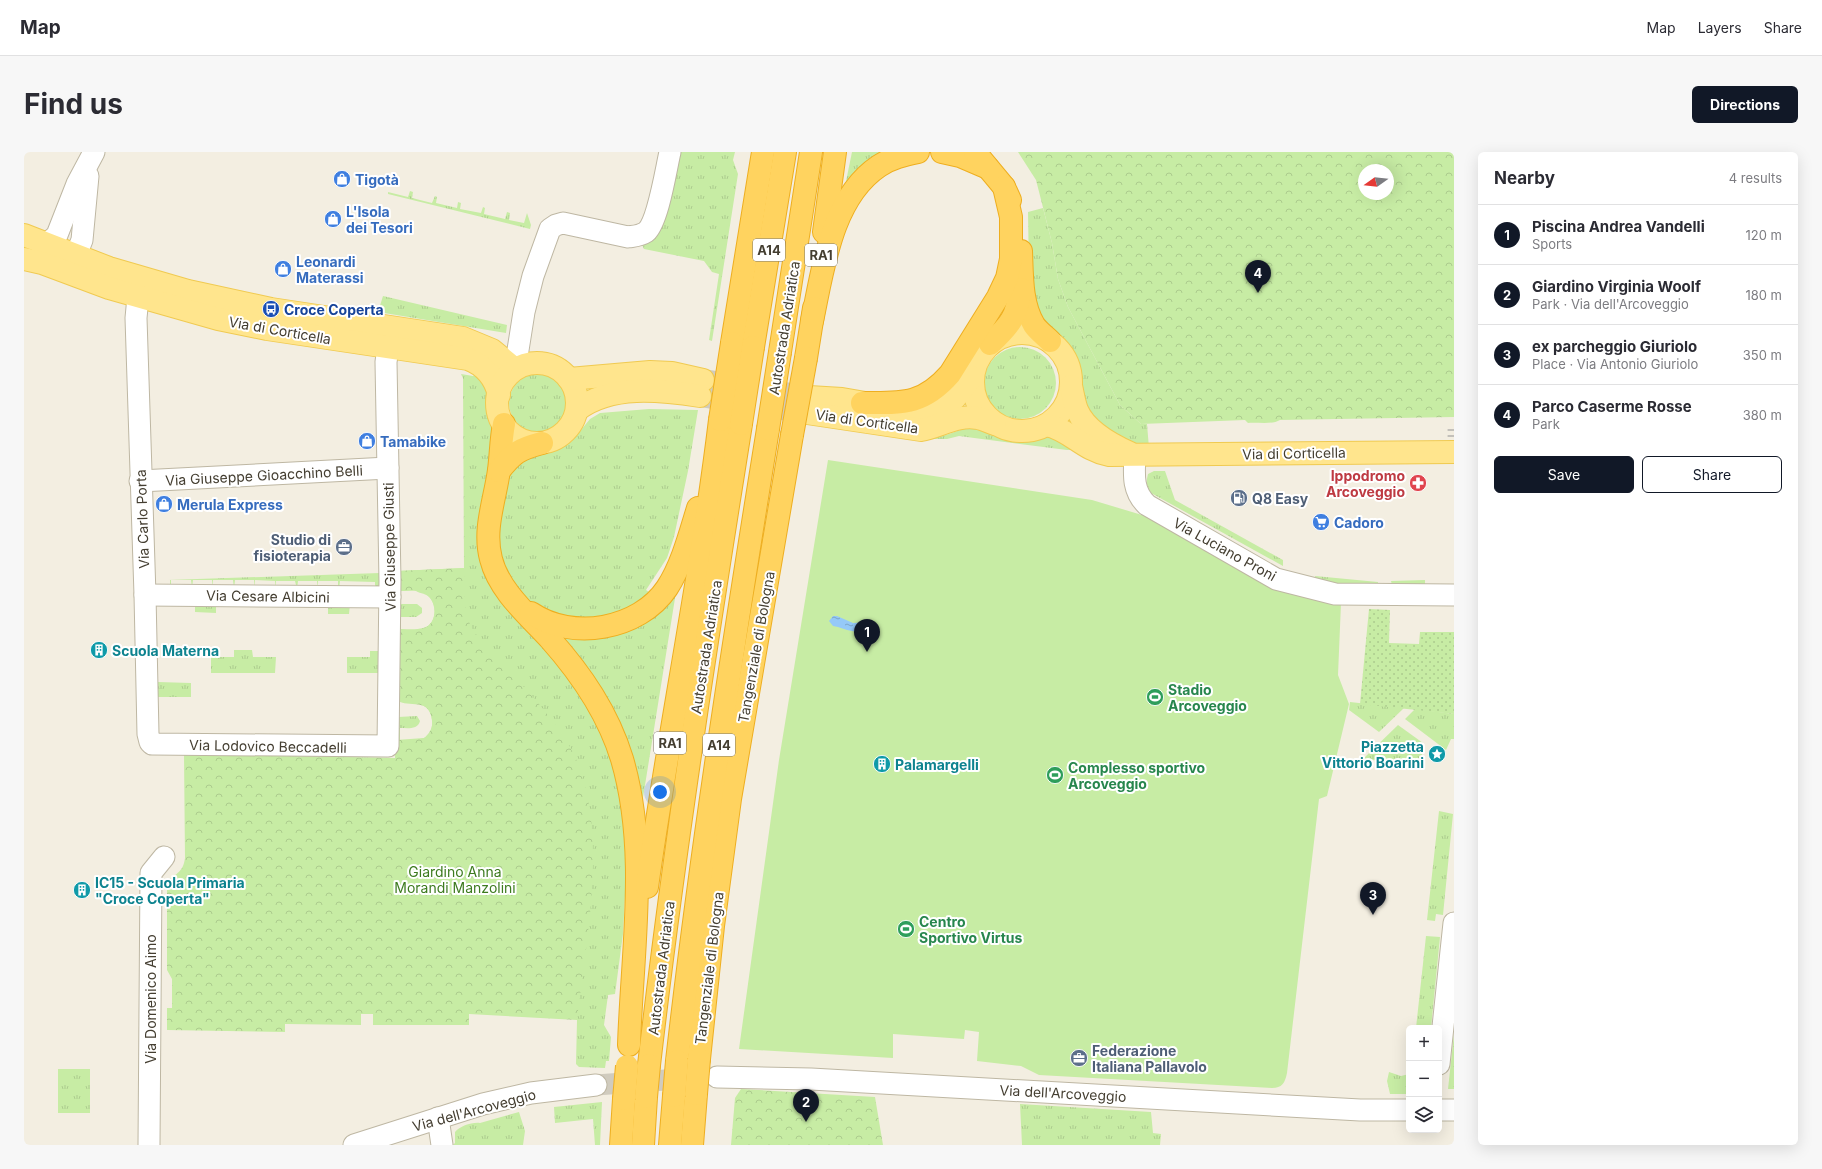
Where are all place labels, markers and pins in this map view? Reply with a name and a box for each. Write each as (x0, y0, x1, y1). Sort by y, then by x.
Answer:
shop icon: Tigotà (332, 169, 352, 189)
place label: Tigotà (355, 171, 399, 188)
place label: L'Isola dei Tesori (346, 203, 413, 236)
shop icon: L'Isola dei Tesori (323, 209, 343, 229)
place label: Leonardi Materassi (296, 253, 364, 286)
shop icon: Leonardi Materassi (273, 259, 293, 279)
pin: 4 (1245, 260, 1271, 293)
bus stop icon: Croce Coperta (261, 299, 281, 319)
place label: Croce Coperta (284, 301, 384, 318)
shop icon: Tamabike (357, 431, 377, 451)
place label: Tamabike (380, 433, 446, 450)
place label: Ippodromo Arcoveggio (1326, 467, 1405, 500)
pharmacy icon: Ippodromo Arcoveggio (1408, 473, 1428, 493)
fuel station icon: Q8 Easy (1229, 488, 1249, 508)
place label: Q8 Easy (1252, 490, 1309, 507)
shop icon: Merula Express (154, 494, 174, 514)
place label: Merula Express (177, 496, 283, 513)
supermarket icon: Cadoro (1311, 512, 1331, 532)
place label: Cadoro (1334, 514, 1384, 531)
place label: Studio di fisioterapia (254, 531, 331, 564)
office icon: Studio di fisioterapia (334, 537, 354, 557)
pin: 1 (854, 619, 880, 652)
building icon: Scuola Materna (89, 640, 109, 660)
place label: Scuola Materna (112, 642, 219, 659)
place label: Stadio Arcoveggio (1168, 681, 1247, 714)
sports icon: Stadio Arcoveggio (1145, 687, 1165, 707)
place label: Piazzetta Vittorio Boarini (1322, 738, 1424, 771)
place icon: Piazzetta Vittorio Boarini (1427, 744, 1447, 764)
building icon: Palamargelli (872, 754, 892, 774)
place label: Palamargelli (895, 756, 979, 773)
place label: Complesso sportivo Arcoveggio (1068, 759, 1206, 792)
sports icon: Complesso sportivo Arcoveggio (1045, 765, 1065, 785)
place label: IC15 - Scuola Primaria "Croce Coperta" (95, 874, 245, 907)
building icon: IC15 - Scuola Primaria "Croce Coperta" (72, 880, 92, 900)
pin: 3 (1360, 882, 1386, 915)
place label: Centro Sportivo Virtus (919, 913, 1023, 946)
sports icon: Centro Sportivo Virtus (896, 919, 916, 939)
place label: Federazione Italiana Pallavolo (1092, 1042, 1207, 1075)
office icon: Federazione Italiana Pallavolo (1069, 1048, 1089, 1068)
pin: 2 (793, 1089, 819, 1122)

